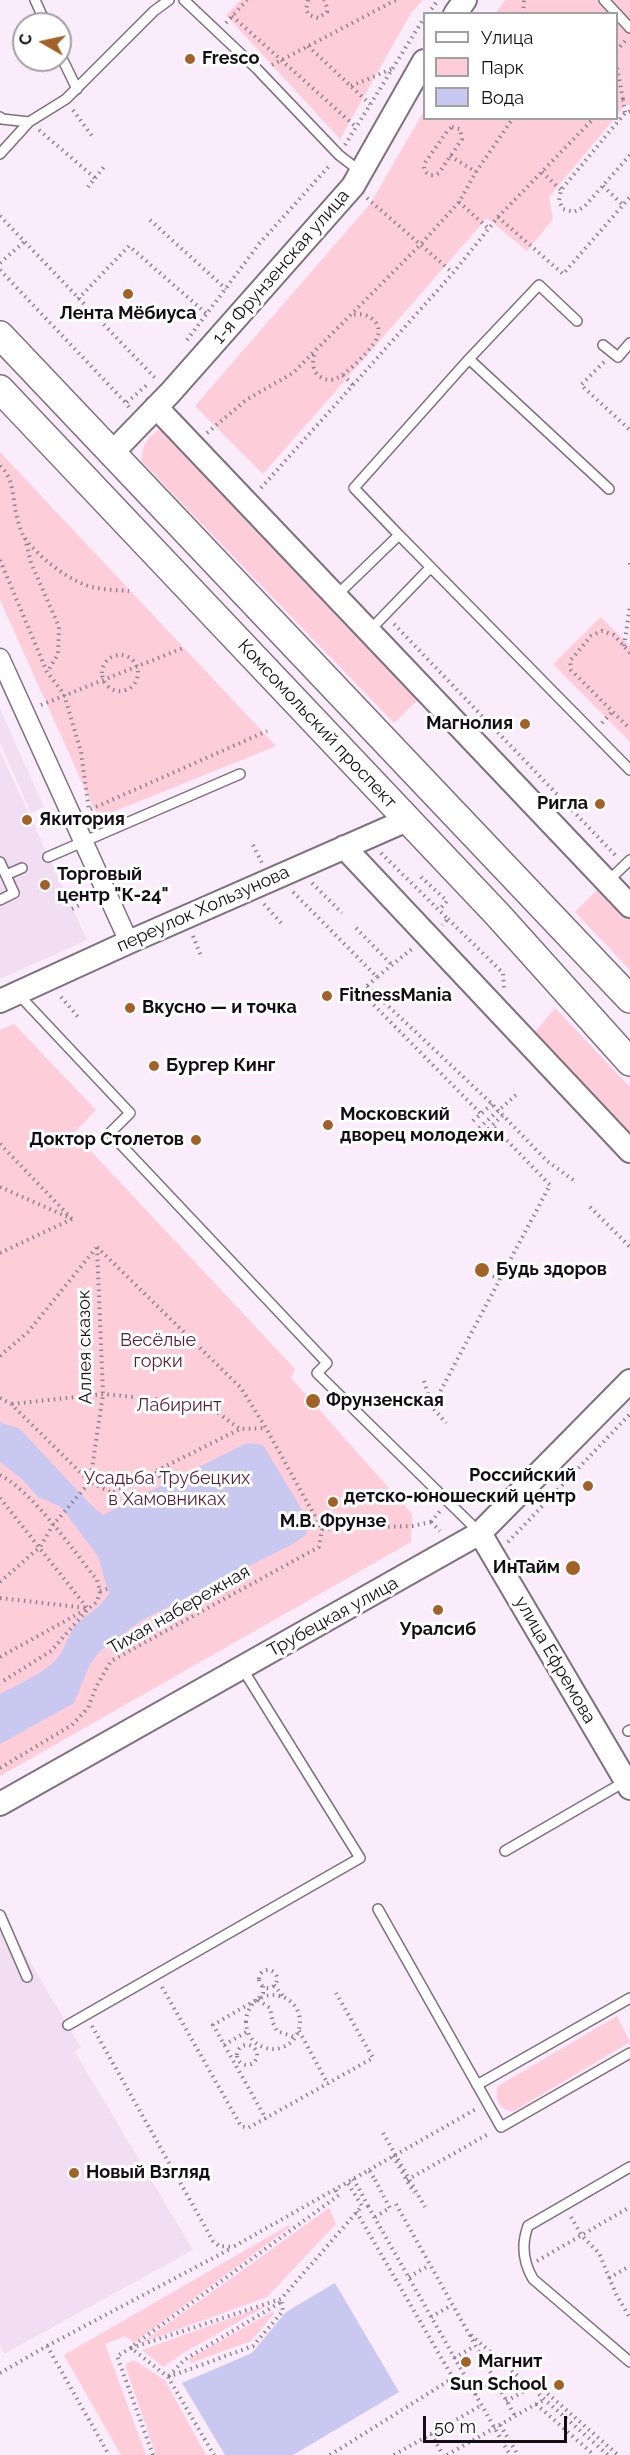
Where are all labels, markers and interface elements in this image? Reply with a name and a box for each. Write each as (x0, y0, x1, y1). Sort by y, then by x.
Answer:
north arrow (12, 12, 72, 72)
legend (423, 12, 618, 120)
text: Улица (481, 27, 533, 48)
text: С (15, 33, 36, 46)
place label: Fresco (202, 48, 259, 70)
marker: Fresco (183, 52, 197, 66)
text: Парк (481, 57, 524, 78)
text: Вода (481, 87, 524, 108)
street label: 1-я Фрунзенская улица (208, 185, 354, 349)
marker: Лента Мёбиуса (121, 287, 135, 301)
place label: Лента Мёбиуса (60, 303, 196, 325)
street label: Комсомольский проспект (233, 635, 401, 813)
place label: Магнолия (426, 713, 513, 735)
marker: Магнолия (518, 717, 532, 731)
place label: Ригла (537, 793, 588, 815)
marker: Ригла (593, 797, 607, 811)
place label: Якитория (39, 809, 125, 831)
marker: Якитория (20, 813, 34, 827)
street label: переулок Хользунова (113, 861, 293, 957)
place label: Торговый центр "К-24" (57, 864, 168, 906)
marker: Торговый центр "К-24" (38, 878, 52, 892)
place label: FitnessMania (339, 985, 452, 1007)
marker: FitnessMania (320, 989, 334, 1003)
place label: Вкусно — и точка (142, 997, 297, 1019)
marker: Вкусно — и точка (123, 1001, 137, 1015)
place label: Бургер Кинг (166, 1055, 275, 1077)
marker: Бургер Кинг (147, 1059, 161, 1073)
place label: Московский дворец молодежи (340, 1104, 504, 1146)
marker: Московский дворец молодежи (321, 1118, 335, 1132)
place label: Доктор Столетов (29, 1129, 184, 1151)
marker: Доктор Столетов (189, 1133, 203, 1147)
place label: Будь здоров (496, 1259, 607, 1281)
marker: Будь здоров (473, 1261, 491, 1279)
street label: Аллея сказок (73, 1290, 97, 1404)
park label: Весёлые горки (120, 1330, 196, 1372)
place label: Фрунзенская (326, 1390, 444, 1412)
marker: Фрунзенская (304, 1392, 322, 1410)
park label: Лабиринт (136, 1395, 222, 1417)
place label: Российский детско-юношеский центр (344, 1465, 576, 1508)
park label: Усадьба Трубецких в Хамовниках (84, 1468, 250, 1510)
marker: Российский детско-юношеский центр (581, 1479, 595, 1493)
marker: М.В. Фрунзе (326, 1495, 340, 1509)
place label: М.В. Фрунзе (280, 1511, 386, 1533)
place label: ИнТайм (493, 1557, 560, 1579)
marker: ИнТайм (564, 1559, 582, 1577)
street label: Тихая набережная (104, 1561, 254, 1659)
street label: Трубецкая улица (264, 1572, 402, 1662)
street label: улица Ефремова (510, 1593, 600, 1727)
marker: Уралсиб (431, 1603, 445, 1617)
place label: Уралсиб (400, 1619, 476, 1641)
place label: Новый Взгляд (86, 2162, 210, 2184)
marker: Новый Взгляд (67, 2166, 81, 2180)
place label: Магнит (478, 2351, 542, 2373)
marker: Магнит (459, 2355, 473, 2369)
place label: Sun School (450, 2374, 547, 2396)
marker: Sun School (552, 2378, 566, 2392)
scale bar (426, 2404, 570, 2442)
text: 50 m (434, 2416, 476, 2437)

